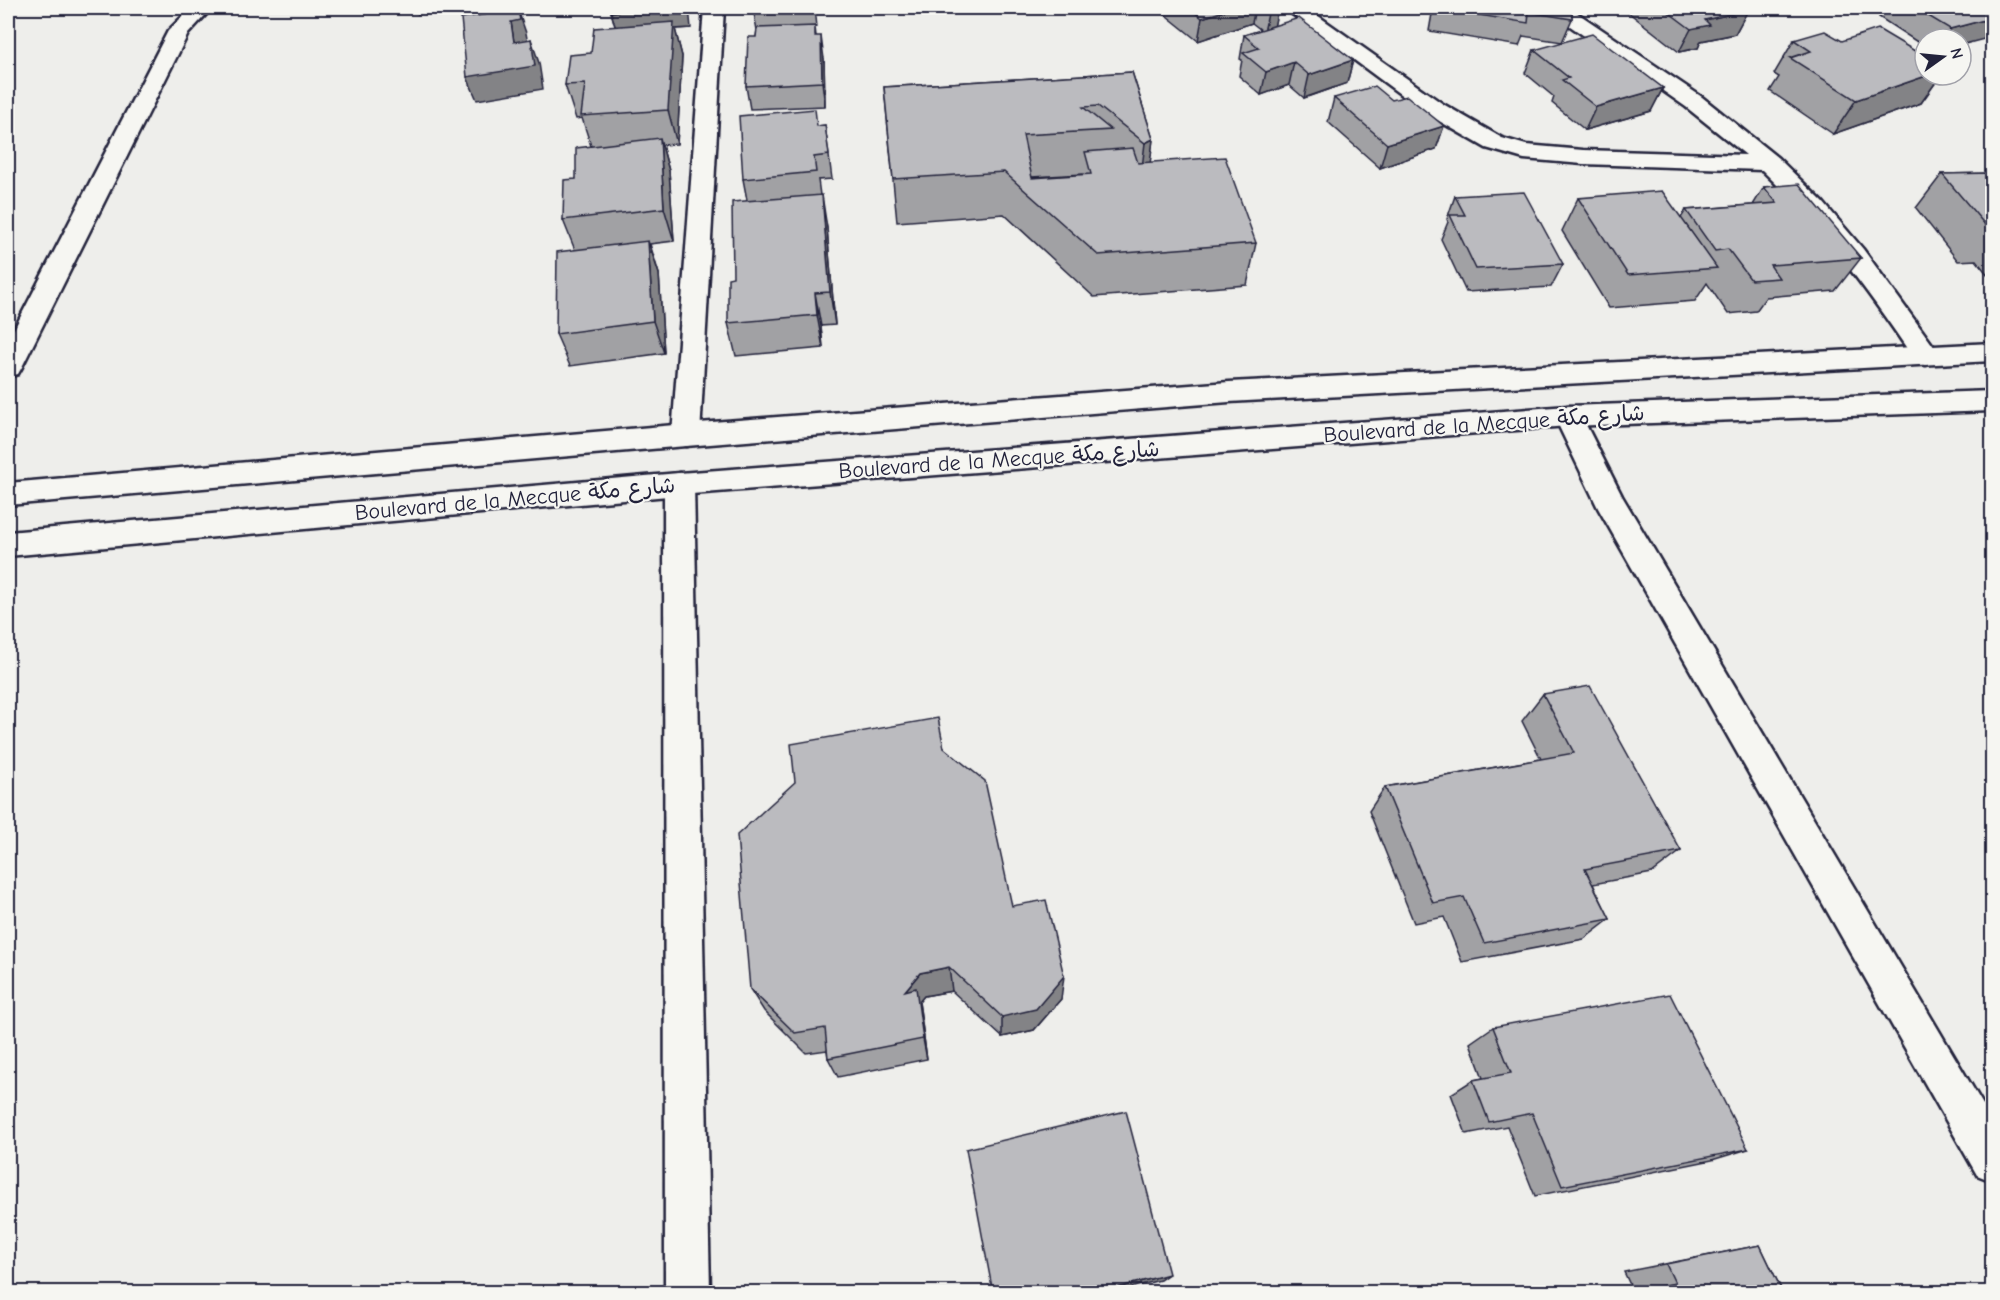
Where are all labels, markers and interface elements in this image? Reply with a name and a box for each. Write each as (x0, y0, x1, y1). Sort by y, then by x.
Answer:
north arrow (1913, 27, 1973, 87)
text: N (1946, 46, 1967, 61)
street label: Boulevard de la Mecque شارع مكة (1323, 400, 1645, 450)
street label: Boulevard de la Mecque شارع مكة (838, 436, 1160, 486)
street label: Boulevard de la Mecque شارع مكة (354, 472, 676, 528)

